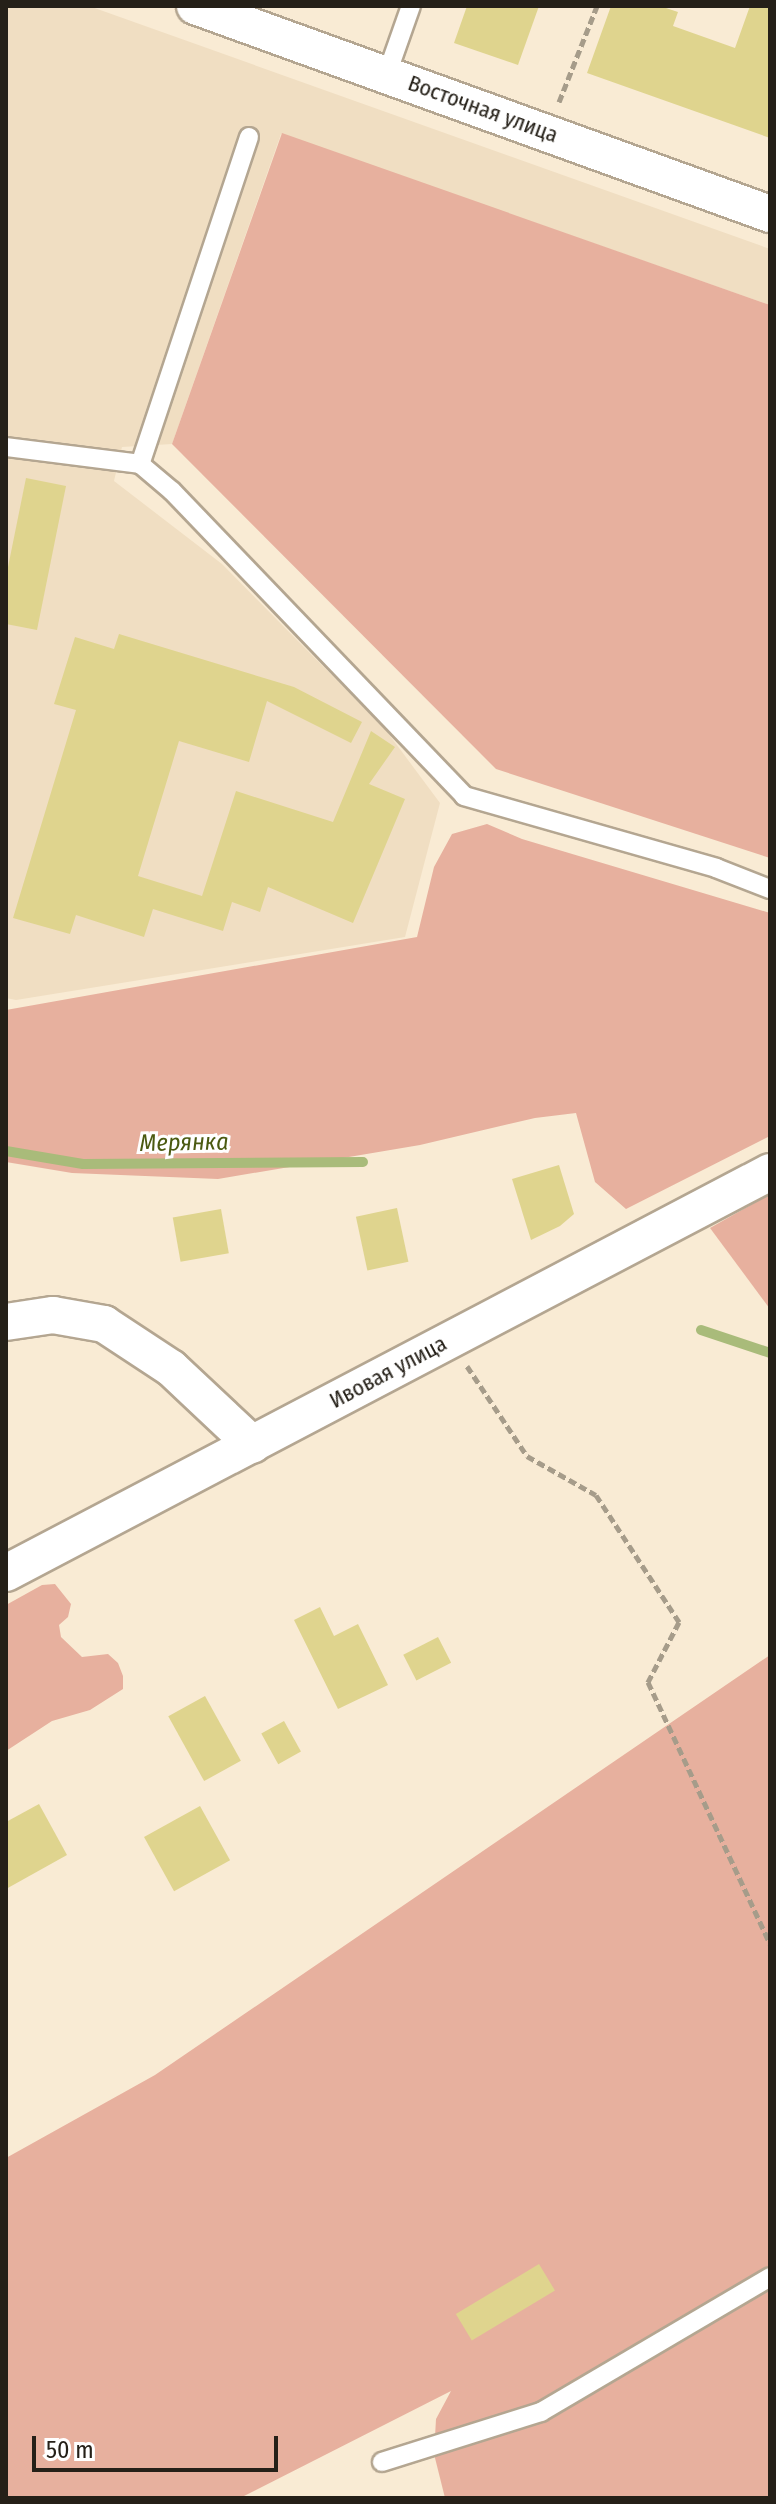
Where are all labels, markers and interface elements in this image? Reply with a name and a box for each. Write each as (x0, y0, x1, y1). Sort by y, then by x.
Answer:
street label: Восточная улица (404, 70, 562, 148)
water label: Мерянка (139, 1128, 229, 1158)
street label: Ивовая улица (325, 1330, 451, 1414)
scale bar (36, 2420, 282, 2470)
text: 50 m (46, 2436, 94, 2464)

